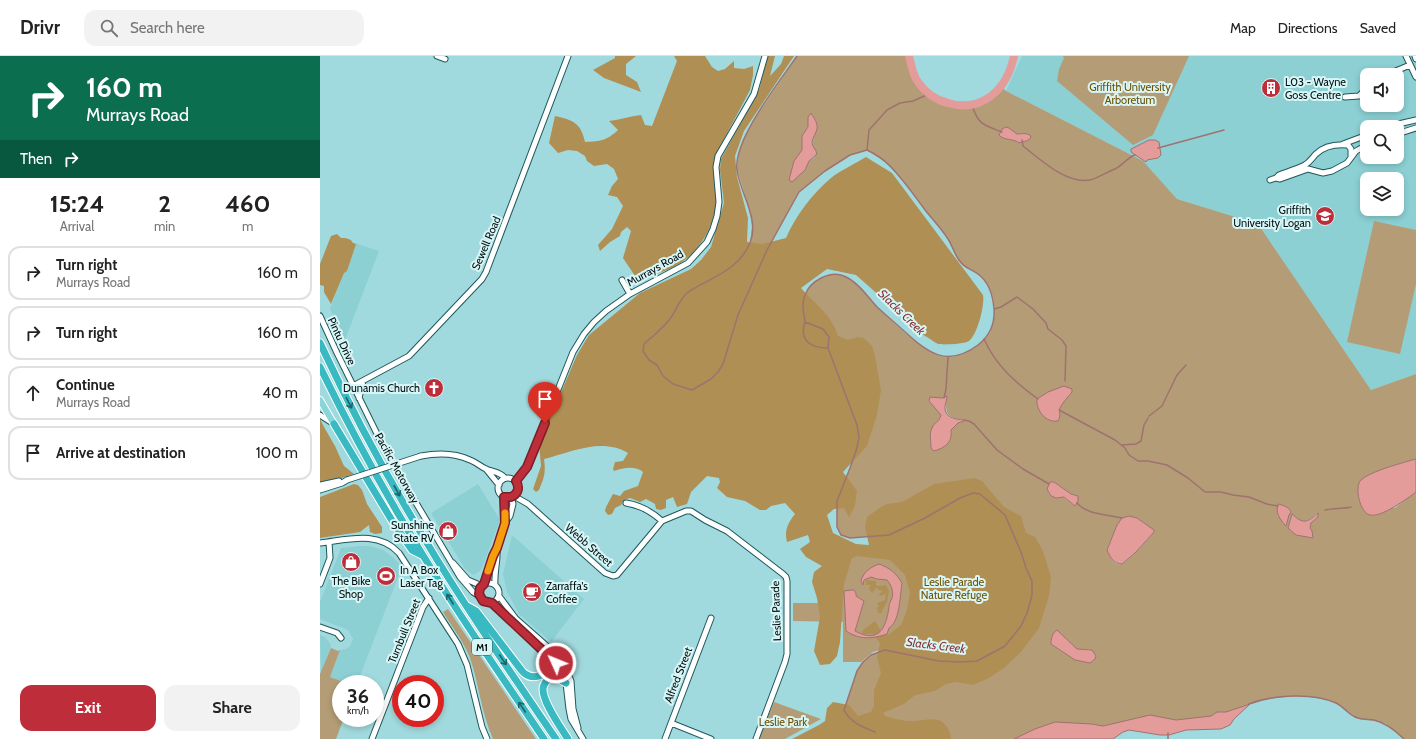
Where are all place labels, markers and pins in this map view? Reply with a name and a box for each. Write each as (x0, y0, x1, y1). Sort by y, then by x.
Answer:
place label: L03 - Wayne Goss Centre (1285, 75, 1346, 102)
building icon: L03 - Wayne Goss Centre (1260, 77, 1282, 99)
place label: Griffith University Logan (1233, 203, 1311, 230)
school or university icon: Griffith University Logan (1314, 205, 1336, 227)
church icon: Dunamis Church (423, 377, 445, 399)
place label: Dunamis Church (343, 381, 420, 395)
pin (528, 382, 562, 423)
place label: Sunshine State RV (391, 518, 434, 545)
shop icon: Sunshine State RV (437, 520, 459, 542)
shop icon: The Bike Shop (340, 551, 362, 573)
place label: In A Box Laser Tag (400, 563, 443, 590)
sports icon: In A Box Laser Tag (375, 565, 397, 587)
place label: The Bike Shop (331, 574, 371, 601)
place label: Zarraffa's Coffee (546, 579, 588, 606)
cafe icon: Zarraffa's Coffee (521, 581, 543, 603)

